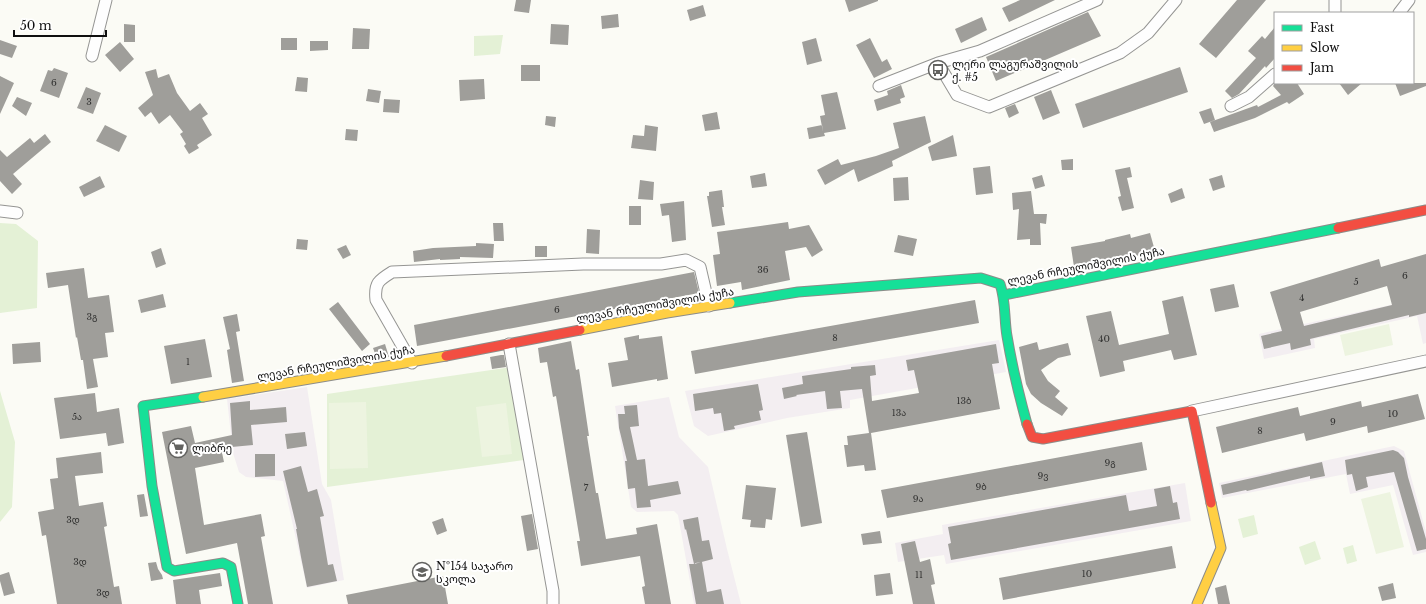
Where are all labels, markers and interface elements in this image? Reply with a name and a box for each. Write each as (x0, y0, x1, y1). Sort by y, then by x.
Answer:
scale bar (14, 12, 106, 38)
legend (1274, 12, 1414, 84)
text: 50 m (20, 18, 52, 33)
text: Fast (1310, 20, 1335, 35)
text: Slow (1310, 40, 1340, 55)
place label: ლერი ლაგურაშვილის ქ. #5 (952, 57, 1079, 84)
bus stop icon: ლერი ლაგურაშვილის ქ. #5 (927, 59, 949, 81)
text: Jam (1308, 60, 1334, 75)
house number: 6 (51, 77, 57, 88)
house number: 3 (86, 96, 92, 107)
street label: ლევან რჩეულიშვილის ქუჩა (1006, 244, 1166, 288)
house number: 36 (757, 264, 769, 275)
house number: 6 (1402, 270, 1408, 281)
house number: 5 (1353, 276, 1359, 287)
street label: ლევან რჩეულიშვილის ქუჩა (575, 284, 735, 326)
house number: 4 (1299, 292, 1305, 303)
house number: 6 (554, 304, 560, 315)
house number: 3გ (87, 311, 97, 322)
house number: 8 (832, 332, 838, 343)
house number: 40 (1098, 333, 1110, 344)
street label: ლევან რჩეულიშვილის ქუჩა (256, 342, 416, 384)
house number: 1 (186, 356, 190, 367)
house number: 13ბ (956, 395, 972, 406)
house number: 13ა (892, 407, 906, 418)
house number: 10 (1388, 408, 1398, 419)
house number: 5ა (72, 411, 82, 422)
house number: 9 (1330, 416, 1336, 427)
house number: 8 (1257, 425, 1263, 436)
supermarket icon: ლიბრე (167, 437, 189, 459)
place label: ლიბრე (192, 441, 232, 455)
house number: 9გ (1104, 457, 1116, 468)
house number: 9ვ (1037, 470, 1049, 481)
house number: 9ბ (975, 481, 987, 492)
house number: 7 (584, 482, 589, 493)
house number: 9ა (913, 493, 923, 504)
house number: 3დ (66, 514, 80, 526)
house number: 3დ (73, 556, 87, 568)
place label: №154 საჯარო სკოლა (436, 559, 513, 586)
school or university icon: №154 საჯარო სკოლა (411, 561, 433, 583)
house number: 10 (1082, 568, 1092, 579)
house number: 11 (915, 569, 923, 580)
house number: 3დ (96, 587, 110, 599)

